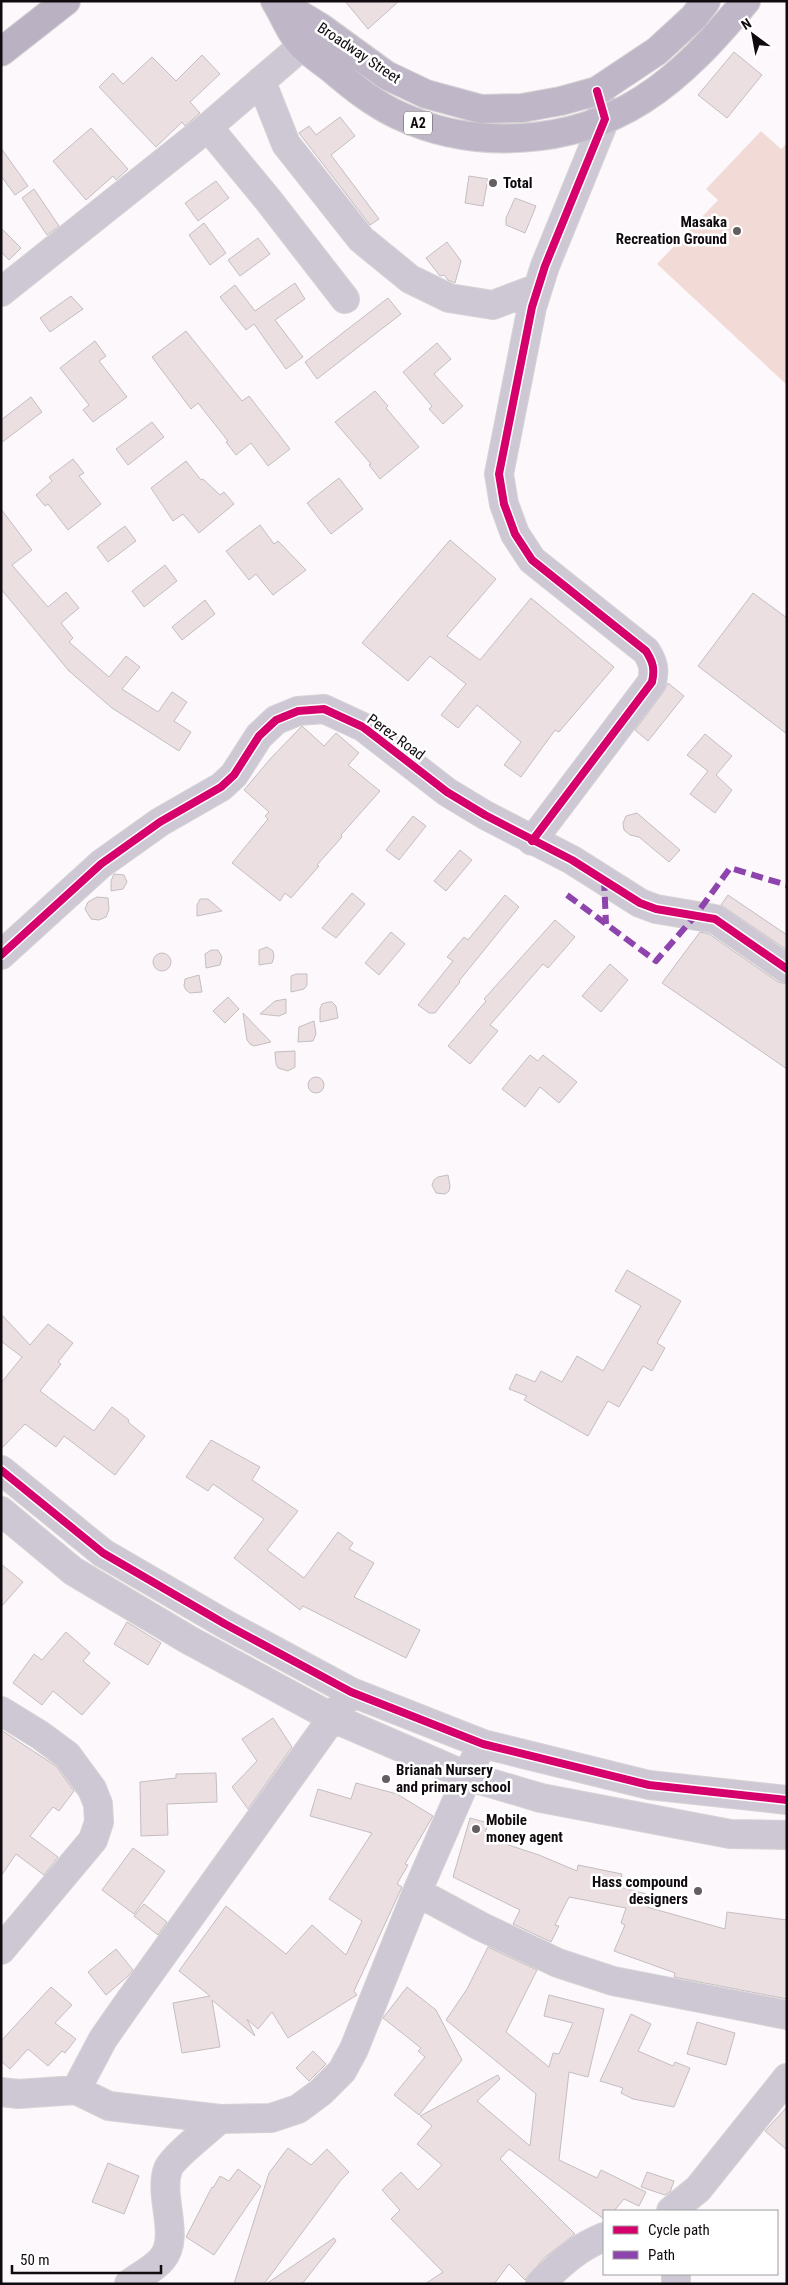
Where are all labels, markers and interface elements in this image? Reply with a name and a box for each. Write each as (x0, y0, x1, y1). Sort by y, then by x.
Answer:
north arrow (728, 10, 778, 60)
text: N (738, 15, 754, 33)
street label: Broadway Street (314, 19, 404, 87)
road number: A2 (404, 112, 432, 134)
place label: Total (503, 174, 533, 192)
marker: Total (487, 177, 499, 189)
place label: Masaka Recreation Ground (616, 213, 727, 248)
marker: Masaka Recreation Ground (731, 225, 743, 237)
street label: Perez Road (364, 710, 428, 764)
place label: Brianah Nursery and primary school (396, 1761, 511, 1796)
marker: Brianah Nursery and primary school (380, 1773, 392, 1785)
place label: Mobile money agent (486, 1811, 563, 1846)
marker: Mobile money agent (470, 1823, 482, 1835)
place label: Hass compound designers (592, 1873, 688, 1908)
marker: Hass compound designers (692, 1885, 704, 1897)
legend (603, 2210, 778, 2275)
text: Cycle path (648, 2221, 710, 2239)
scale bar (12, 2242, 161, 2274)
text: Path (648, 2246, 675, 2264)
text: 50 m (20, 2251, 50, 2269)

